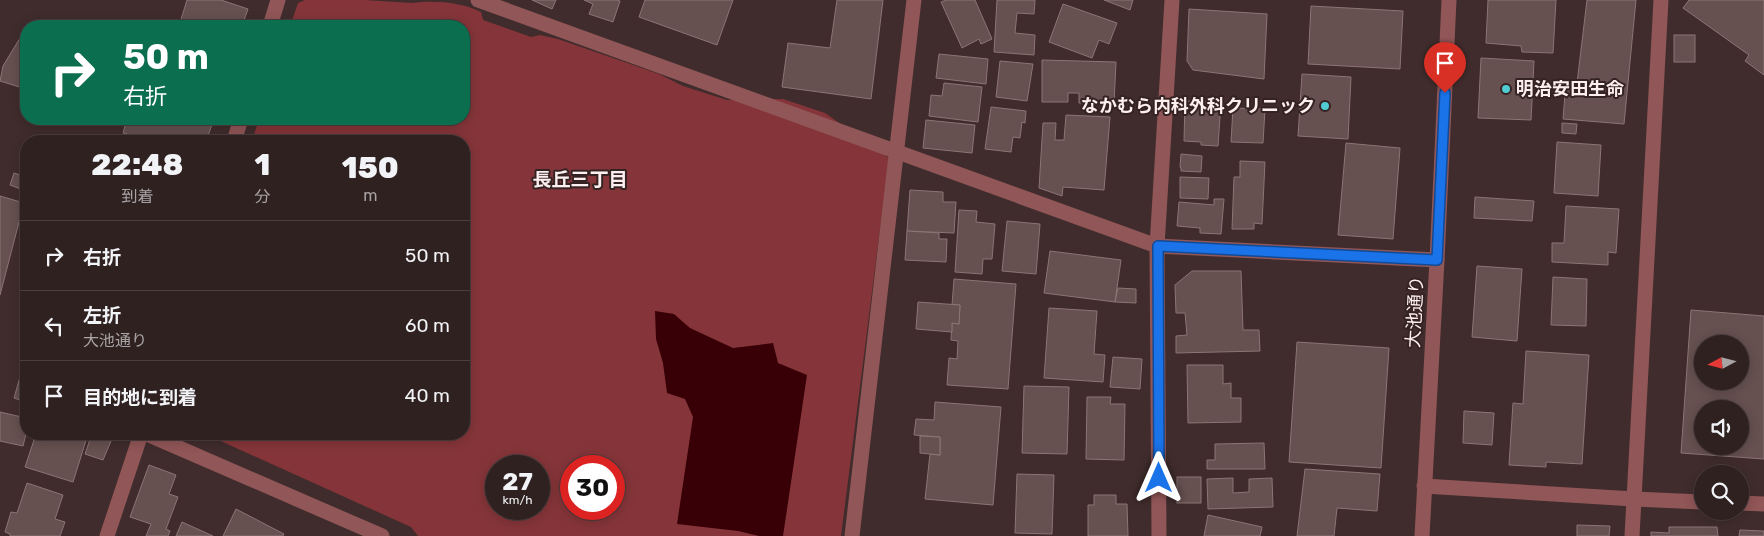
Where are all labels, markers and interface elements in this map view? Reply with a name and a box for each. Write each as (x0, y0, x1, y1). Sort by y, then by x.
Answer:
text: 50 m (123, 36, 209, 78)
icon: right (40, 40, 105, 105)
pin (1424, 42, 1466, 93)
icon: arrive (1431, 49, 1459, 77)
place label: 明治安田生命 (1516, 78, 1624, 100)
text: 右折 (123, 83, 167, 110)
marker: 明治安田生命 (1500, 83, 1512, 95)
place label: なかむら内科外科クリニック (1081, 95, 1315, 117)
marker: なかむら内科外科クリニック (1319, 100, 1331, 112)
text: 22:48 (91, 147, 183, 183)
text: 1 (255, 147, 270, 183)
text: 150 (342, 150, 399, 186)
district label: 長丘三丁目 (532, 168, 628, 191)
text: m (363, 186, 377, 205)
text: 到着 (121, 187, 153, 206)
text: 分 (255, 187, 271, 206)
icon: right (40, 242, 68, 270)
text: 50 m (405, 244, 450, 267)
text: 右折 (83, 246, 121, 269)
street label: 大池通り (1402, 275, 1428, 349)
text: 左折 (83, 304, 121, 327)
icon: left (40, 312, 68, 340)
text: 60 m (405, 314, 450, 337)
text: 大池通り (83, 331, 147, 350)
north arrow (1694, 335, 1749, 390)
map controls (1694, 335, 1749, 520)
icon: arrive (40, 382, 68, 410)
text: 40 m (405, 384, 450, 407)
text: 目的地に到着 (83, 386, 197, 409)
button: sound (1694, 400, 1749, 455)
position arrow (1132, 451, 1184, 503)
speed limit sign: 30 (560, 455, 625, 520)
button: search (1694, 465, 1749, 520)
text: 27 (502, 467, 533, 496)
text: km/h (503, 493, 532, 507)

